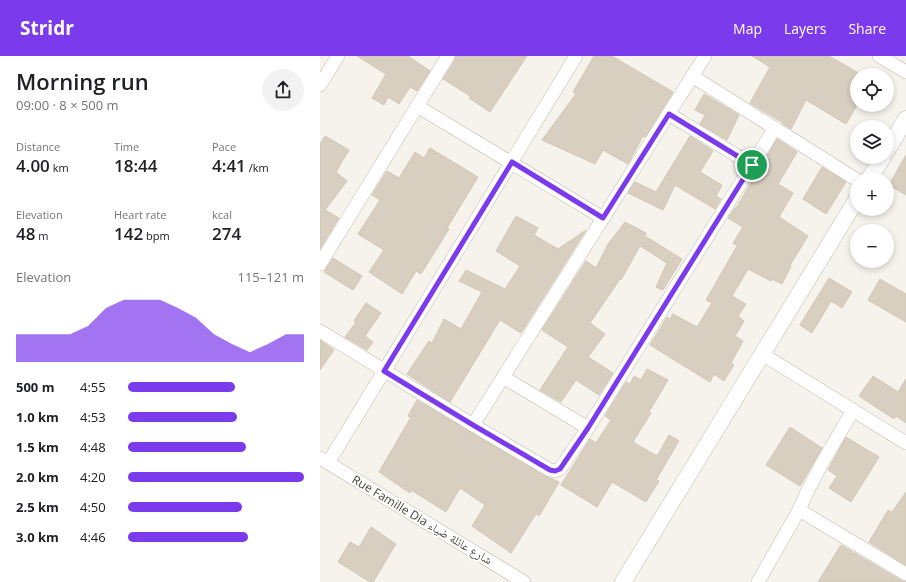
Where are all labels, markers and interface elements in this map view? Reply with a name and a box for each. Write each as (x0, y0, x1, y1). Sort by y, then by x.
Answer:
text: Stridr (20, 15, 74, 41)
text: Map (733, 19, 762, 38)
text: Layers (784, 19, 826, 38)
text: Share (848, 19, 886, 38)
text: Morning run (16, 66, 149, 96)
map controls (850, 68, 894, 268)
button: locate (850, 68, 894, 112)
button: share (262, 69, 304, 111)
text: 09:00 · 8 × 500 m (16, 96, 119, 114)
button: layers (850, 120, 894, 164)
text: Distance (16, 139, 60, 154)
text: Time (114, 139, 139, 154)
text: Pace (212, 139, 236, 154)
pin (735, 148, 769, 182)
text: 4.00 (16, 154, 50, 177)
text: 18:44 (114, 154, 158, 177)
text: 4:41 (212, 154, 246, 177)
icon: arrive (741, 154, 763, 176)
text: km (50, 160, 69, 175)
text: /km (246, 160, 269, 175)
button: + (850, 172, 894, 216)
text: Elevation (16, 207, 63, 222)
text: Heart rate (114, 207, 166, 222)
text: kcal (212, 207, 232, 222)
text: 48 (16, 222, 35, 245)
text: 142 (114, 222, 143, 245)
text: 274 (212, 222, 241, 245)
button: − (850, 224, 894, 268)
text: m (35, 228, 49, 243)
text: bpm (143, 228, 170, 243)
text: Elevation (16, 268, 71, 286)
text: 115–121 m (237, 268, 304, 286)
text: 500 m (16, 378, 54, 396)
text: 4:55 (80, 378, 106, 396)
text: 1.0 km (16, 408, 59, 426)
text: 4:53 (80, 408, 106, 426)
text: 1.5 km (16, 438, 59, 456)
text: 4:48 (80, 438, 106, 456)
text: 2.0 km (16, 468, 59, 486)
text: 4:20 (80, 468, 106, 486)
street label: Rue Famille Dia شارع عائلة ضياء (349, 471, 496, 568)
text: 2.5 km (16, 498, 59, 516)
text: 4:50 (80, 498, 106, 516)
text: 3.0 km (16, 528, 59, 546)
text: 4:46 (80, 528, 106, 546)

